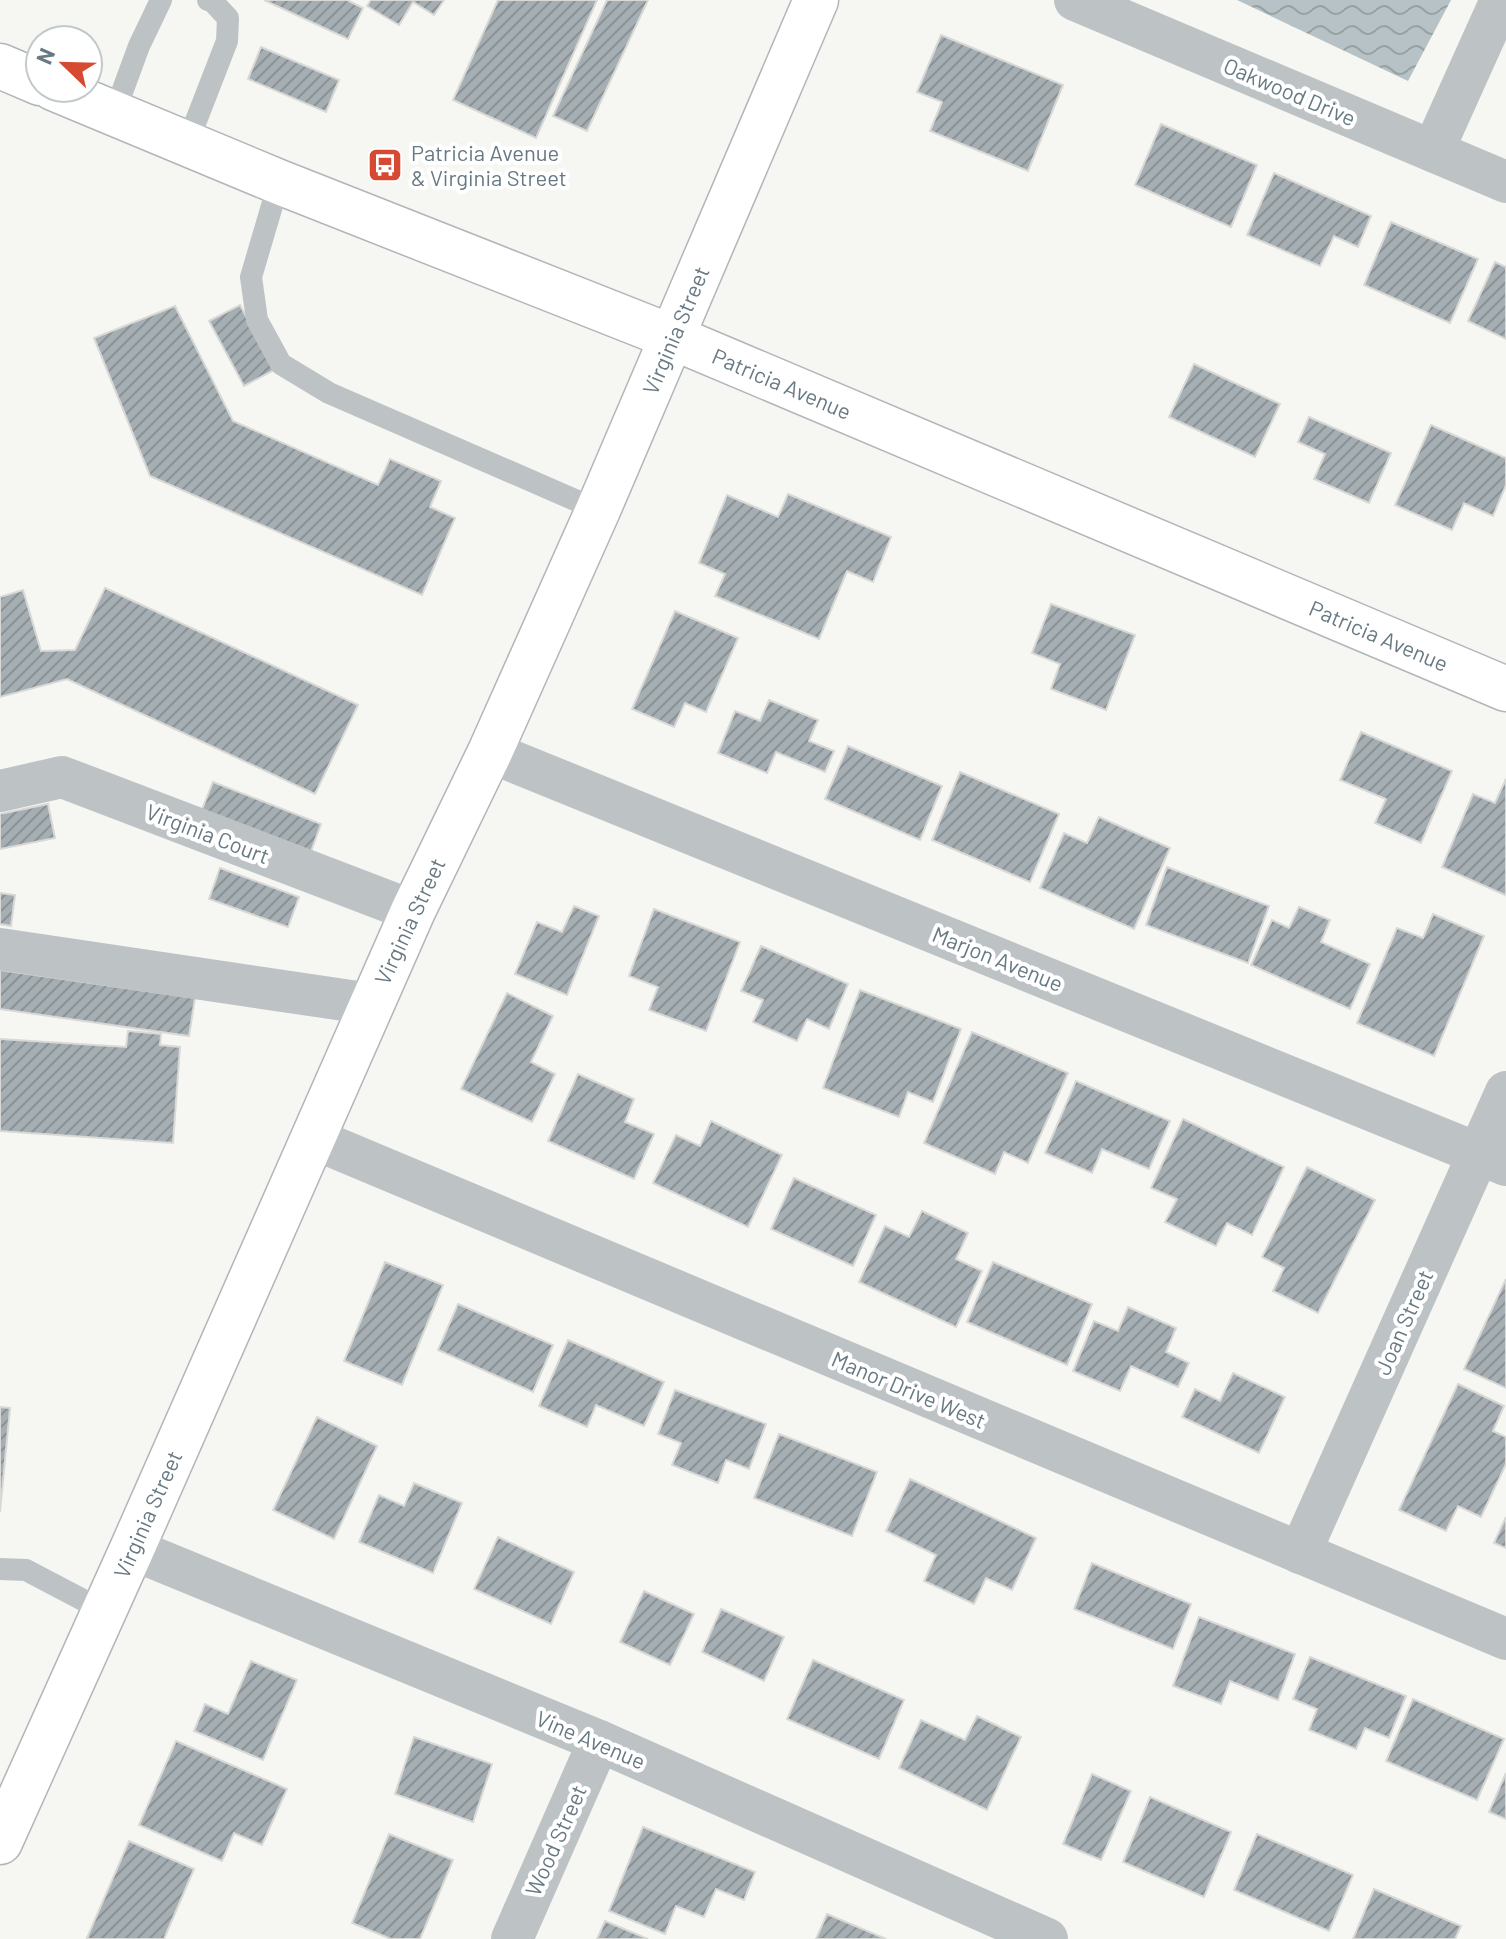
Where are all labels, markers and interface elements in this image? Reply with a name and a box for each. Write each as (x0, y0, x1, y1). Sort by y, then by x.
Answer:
north arrow (24, 24, 104, 104)
text: N (30, 44, 59, 68)
street label: Oakwood Drive (1220, 52, 1360, 130)
place label: Patricia Avenue & Virginia Street (411, 139, 567, 190)
bus stop icon: Patricia Avenue & Virginia Street (366, 146, 404, 184)
street label: Virginia Street (636, 262, 714, 398)
street label: Patricia Avenue (709, 342, 855, 424)
street label: Patricia Avenue (1306, 594, 1452, 676)
street label: Virginia Court (143, 798, 273, 868)
street label: Virginia Street (368, 853, 450, 989)
street label: Marjon Avenue (929, 920, 1067, 996)
street label: Joan Street (1368, 1265, 1438, 1379)
street label: Manor Drive West (828, 1345, 990, 1433)
street label: Virginia Street (107, 1446, 187, 1582)
street label: Vine Avenue (532, 1704, 650, 1774)
street label: Wood Street (519, 1780, 591, 1900)

